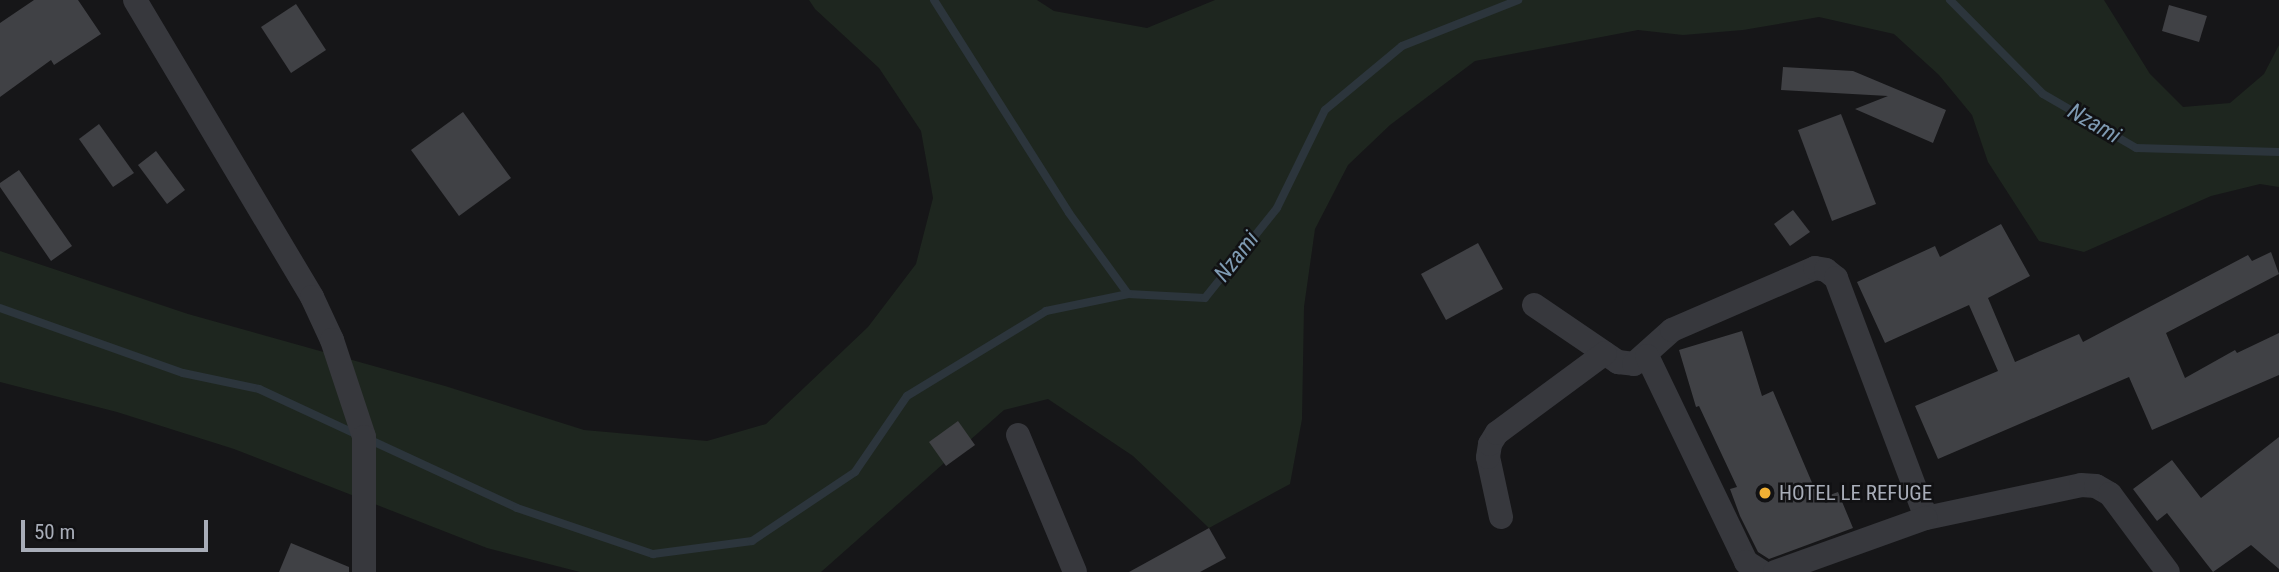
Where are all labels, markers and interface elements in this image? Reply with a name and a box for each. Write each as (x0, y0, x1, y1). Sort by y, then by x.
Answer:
water label: Nzami (2063, 98, 2125, 150)
water label: Nzami (1209, 226, 1265, 288)
place label: HOTEL LE REFUGE (1779, 480, 1932, 506)
marker: HOTEL LE REFUGE (1757, 485, 1773, 501)
scale bar (24, 505, 212, 550)
text: 50 m (34, 520, 75, 544)

